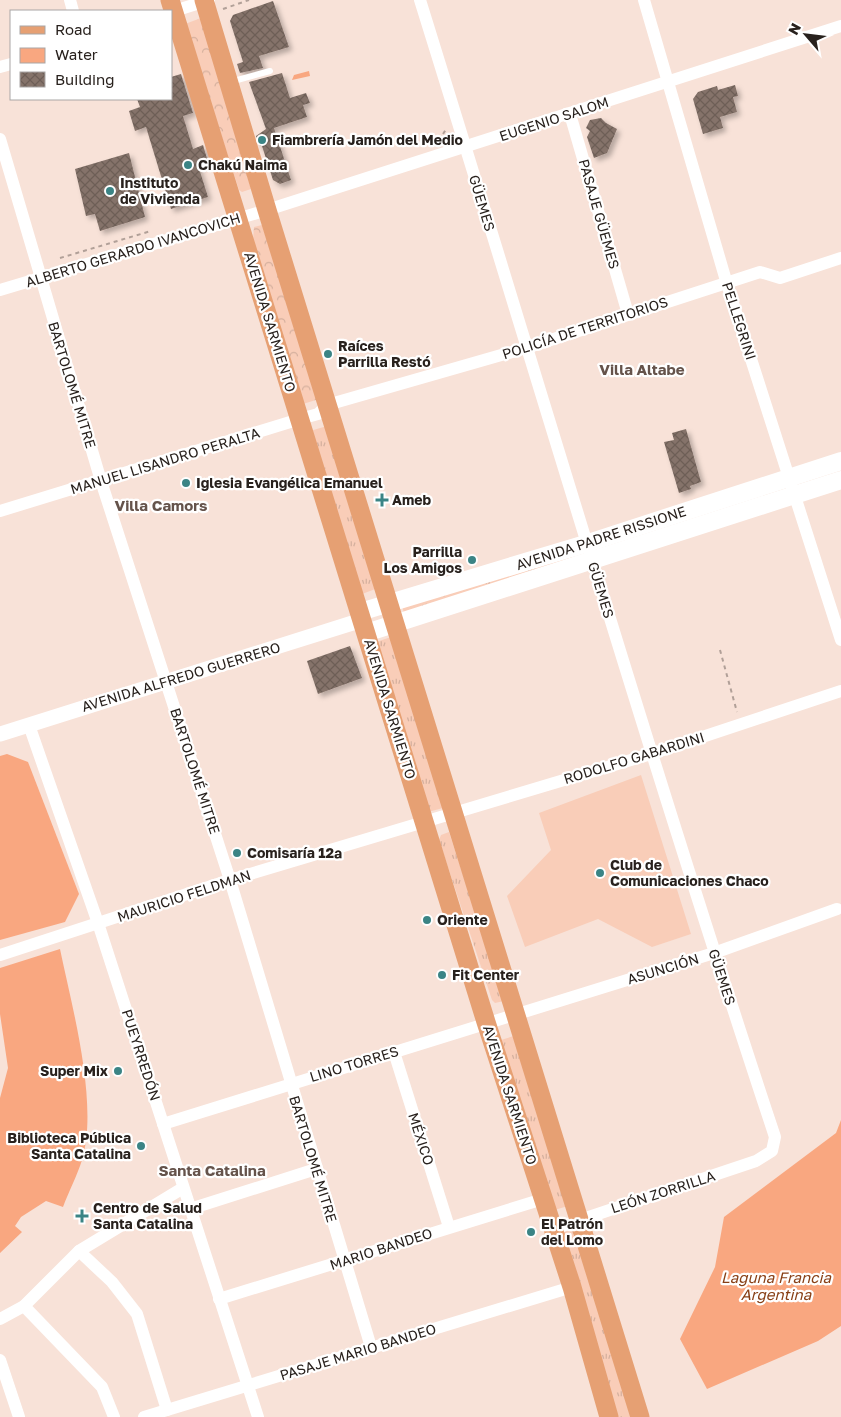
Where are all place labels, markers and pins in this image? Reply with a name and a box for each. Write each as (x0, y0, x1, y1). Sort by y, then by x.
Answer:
place label: Fiambrería Jamón del Medio (272, 131, 463, 148)
marker: Fiambrería Jamón del Medio (256, 134, 268, 146)
place label: Chakú Naima (198, 156, 287, 173)
marker: Chakú Naima (182, 159, 194, 171)
place label: Instituto de Vivienda (120, 174, 200, 207)
marker: Instituto de Vivienda (104, 185, 116, 197)
place label: Raíces Parrilla Restó (338, 337, 431, 370)
marker: Raíces Parrilla Restó (322, 348, 334, 360)
place label: Iglesia Evangélica Emanuel (196, 474, 383, 491)
marker: Iglesia Evangélica Emanuel (180, 477, 192, 489)
place label: Ameb (392, 491, 431, 508)
marker: Ameb (376, 494, 388, 506)
place label: Parrilla Los Amigos (383, 543, 462, 576)
marker: Parrilla Los Amigos (466, 554, 478, 566)
place label: Comisaría 12ª (247, 844, 342, 861)
marker: Comisaría 12ª (231, 847, 243, 859)
place label: Club de Comunicaciones Chaco (610, 856, 769, 889)
marker: Club de Comunicaciones Chaco (594, 867, 606, 879)
place label: Oriente (437, 911, 488, 928)
marker: Oriente (421, 914, 433, 926)
place label: Fit Center (452, 966, 520, 983)
marker: Fit Center (436, 969, 448, 981)
place label: Super Mix (40, 1062, 108, 1079)
marker: Super Mix (112, 1065, 124, 1077)
place label: Biblioteca Pública Santa Catalina (7, 1129, 131, 1162)
marker: Biblioteca Pública Santa Catalina (135, 1140, 147, 1152)
place label: Centro de Salud Santa Catalina (93, 1199, 202, 1232)
marker: Centro de Salud Santa Catalina (75, 1209, 89, 1223)
place label: El Patrón del Lomo (541, 1215, 603, 1248)
marker: El Patrón del Lomo (525, 1226, 537, 1238)

